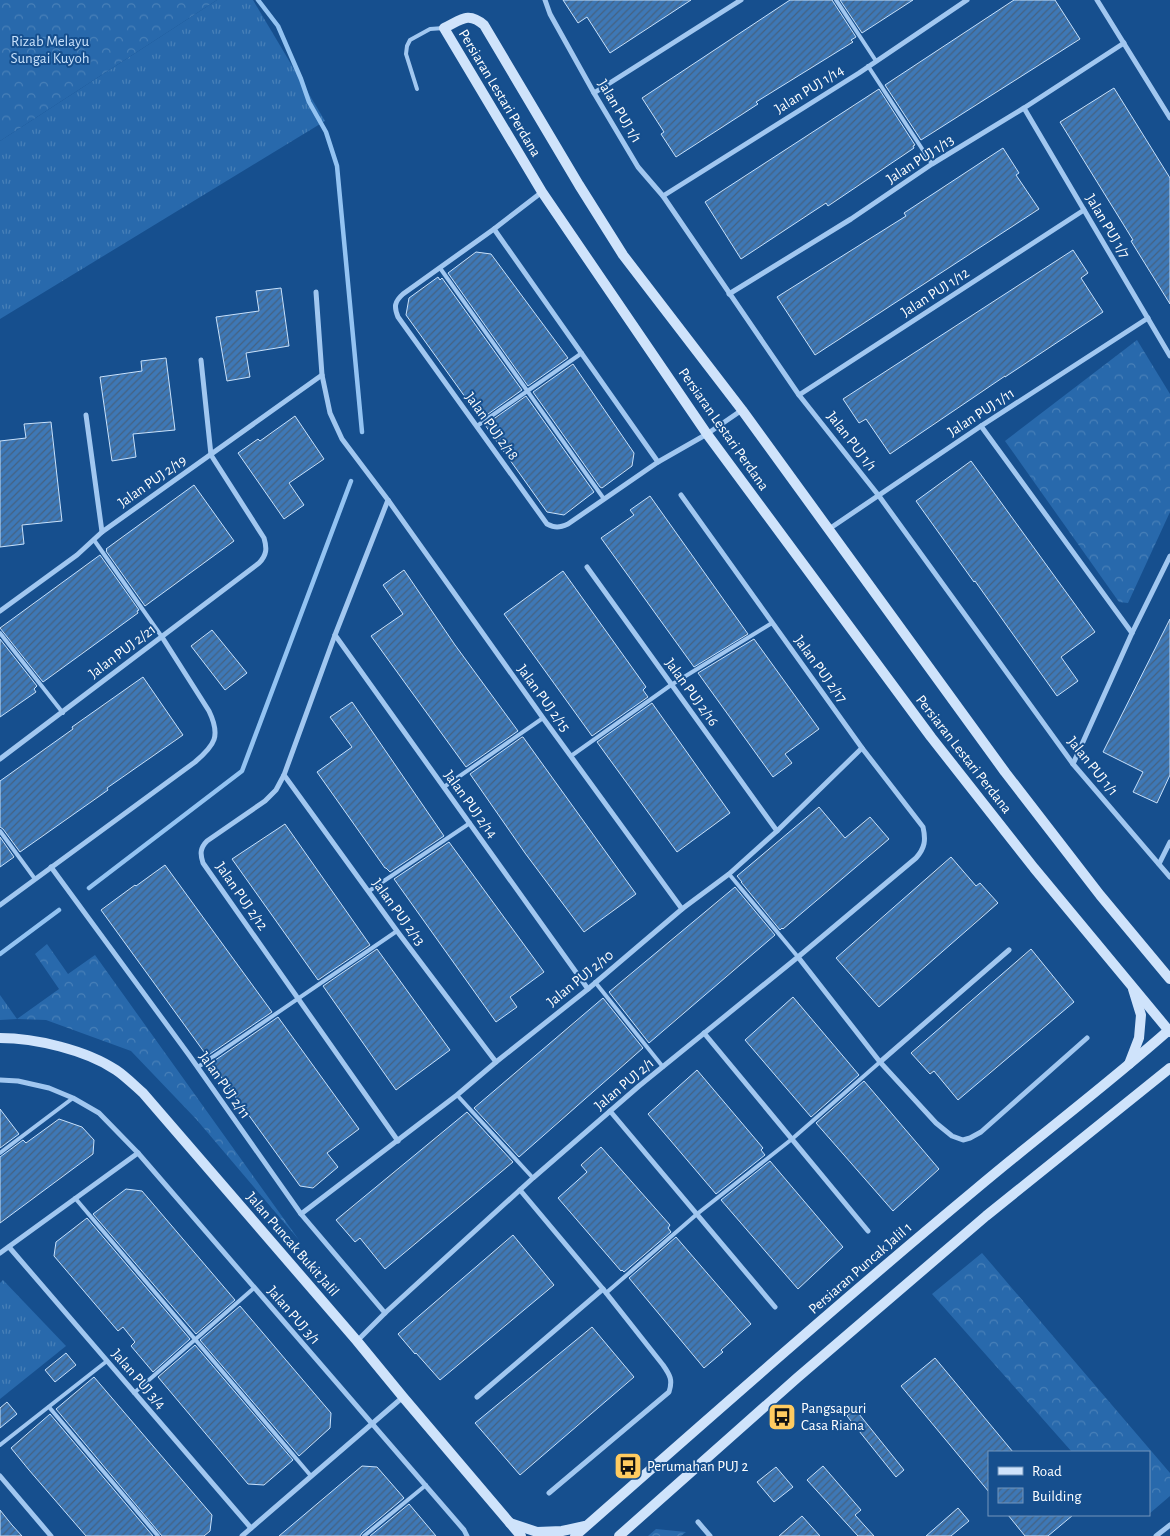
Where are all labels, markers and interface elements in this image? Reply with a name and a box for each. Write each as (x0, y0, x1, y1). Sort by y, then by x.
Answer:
street label: Persiaran Lestari Perdana (456, 27, 544, 160)
park label: Rizab Melayu Sungai Kuyoh (10, 34, 90, 66)
street label: Jalan PUJ 1/14 (772, 62, 846, 116)
street label: Jalan PUJ 1/1 (595, 77, 644, 146)
street label: Jalan PUJ 1/13 (884, 132, 957, 187)
street label: Jalan PUJ 1/7 (1083, 192, 1133, 261)
street label: Jalan PUJ 1/12 (899, 265, 972, 320)
street label: Persiaran Lestari Perdana (676, 365, 772, 493)
street label: Jalan PUJ 1/11 (945, 385, 1017, 439)
street label: Jalan PUJ 2/18 (462, 390, 521, 463)
street label: Jalan PUJ 1/1 (824, 409, 879, 474)
street label: Jalan PUJ 2/19 (115, 452, 189, 510)
street label: Jalan PUJ 2/21 (86, 622, 159, 681)
street label: Jalan PUJ 2/17 (791, 633, 850, 706)
street label: Jalan PUJ 2/16 (662, 656, 721, 729)
street label: Jalan PUJ 2/15 (514, 662, 573, 735)
street label: Persiaran Lestari Perdana (913, 692, 1014, 816)
street label: Jalan PUJ 1/1 (1064, 734, 1121, 799)
street label: Jalan PUJ 2/14 (441, 768, 500, 841)
street label: Jalan PUJ 2/12 (213, 859, 271, 933)
street label: Jalan PUJ 2/13 (369, 876, 428, 949)
street label: Jalan PUJ 2/10 (544, 947, 616, 1010)
street label: Jalan PUJ 2/11 (196, 1049, 253, 1121)
street label: Jalan PUJ 2/1 (592, 1055, 657, 1113)
street label: Jalan Puncak Bukit Jalil (244, 1189, 342, 1299)
street label: Persiaran Puncak Jalil 1 (806, 1220, 915, 1317)
street label: Jalan PUJ 3/1 (264, 1283, 323, 1347)
street label: Jalan PUJ 3/4 (109, 1346, 169, 1412)
place label: Pangsapuri Casa Riana (801, 1401, 866, 1433)
bus stop icon: Pangsapuri Casa Riana (767, 1402, 797, 1432)
bus stop icon: Perumahan PUJ 2 (613, 1451, 643, 1481)
legend (988, 1451, 1150, 1516)
place label: Perumahan PUJ 2 (647, 1459, 748, 1474)
text: Road (1032, 1464, 1062, 1479)
text: Building (1032, 1489, 1082, 1504)

